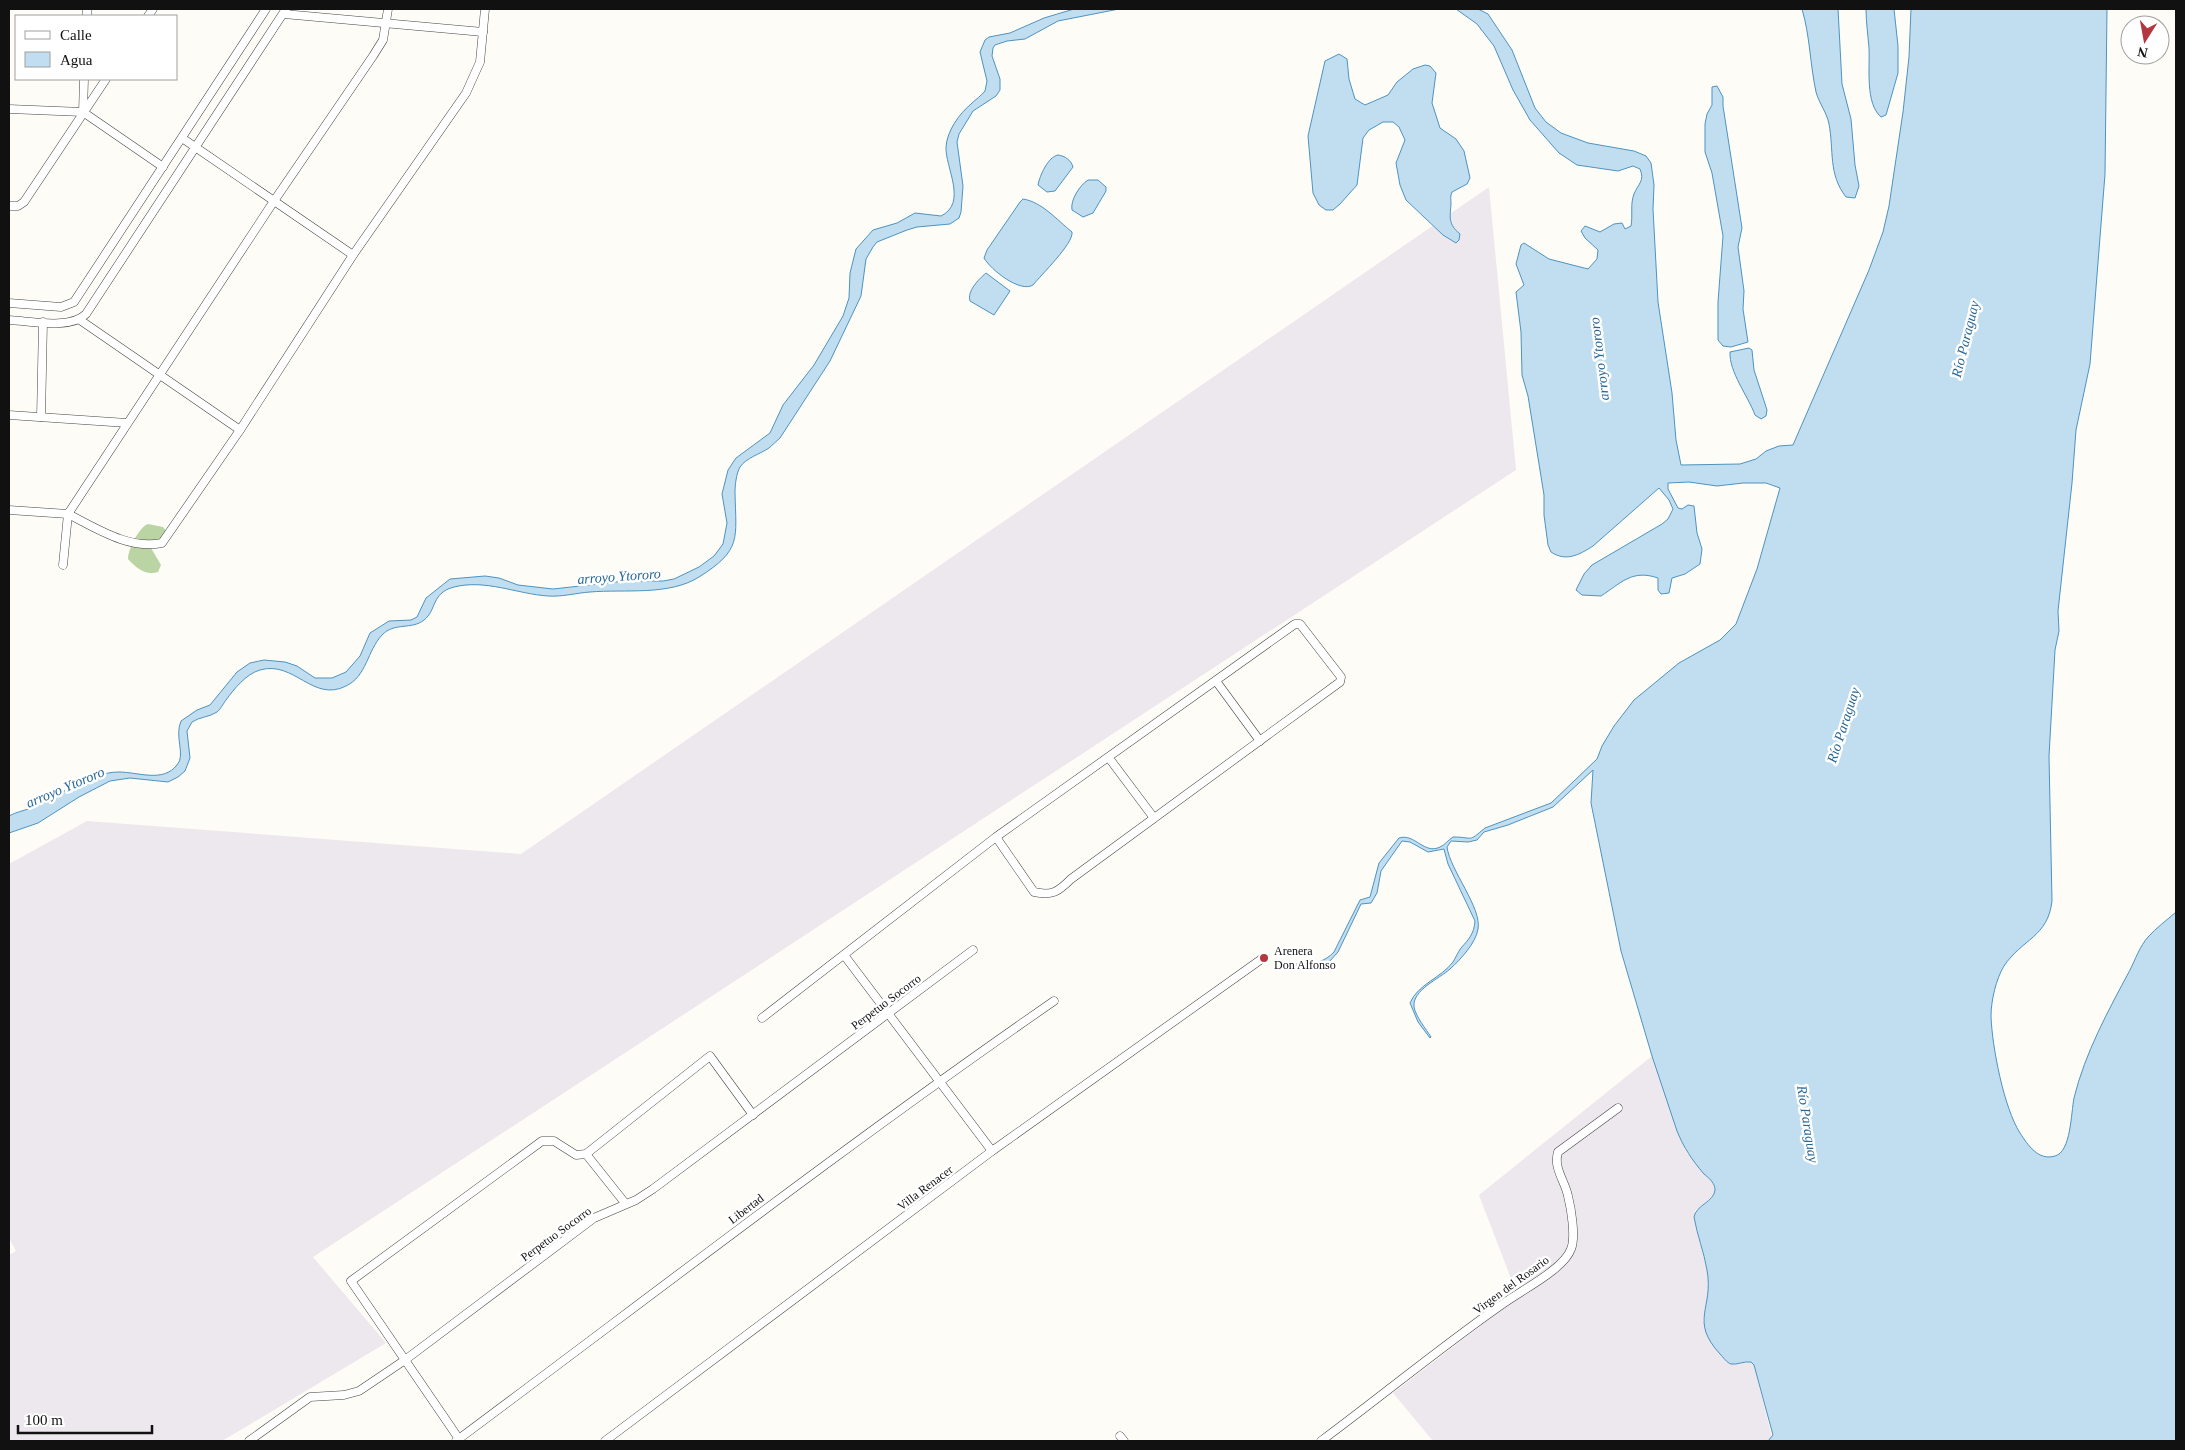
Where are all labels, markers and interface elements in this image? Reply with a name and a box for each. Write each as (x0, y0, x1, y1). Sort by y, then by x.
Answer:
legend (15, 15, 178, 80)
north arrow (2120, 15, 2170, 65)
text: Calle (60, 27, 92, 43)
text: N (2136, 44, 2149, 61)
text: Agua (60, 52, 93, 68)
water label: Río Paraguay (1949, 299, 1982, 380)
water label: arroyo Ytororo (1587, 317, 1612, 401)
water label: arroyo Ytororo (577, 566, 661, 587)
water label: Río Paraguay (1824, 685, 1863, 766)
water label: arroyo Ytororo (24, 764, 107, 811)
place label: Arenera Don Alfonso (1274, 944, 1336, 972)
marker: Arenera Don Alfonso (1258, 952, 1270, 964)
street label: Perpetuo Socorro (848, 971, 924, 1033)
water label: Río Paraguay (1794, 1083, 1821, 1165)
street label: Villa Renacer (895, 1163, 955, 1213)
street label: Libertad (726, 1191, 766, 1227)
street label: Perpetuo Socorro (518, 1204, 594, 1264)
street label: Virgen del Rosario (1470, 1253, 1552, 1317)
scale bar (18, 1402, 151, 1434)
text: 100 m (25, 1412, 63, 1428)

